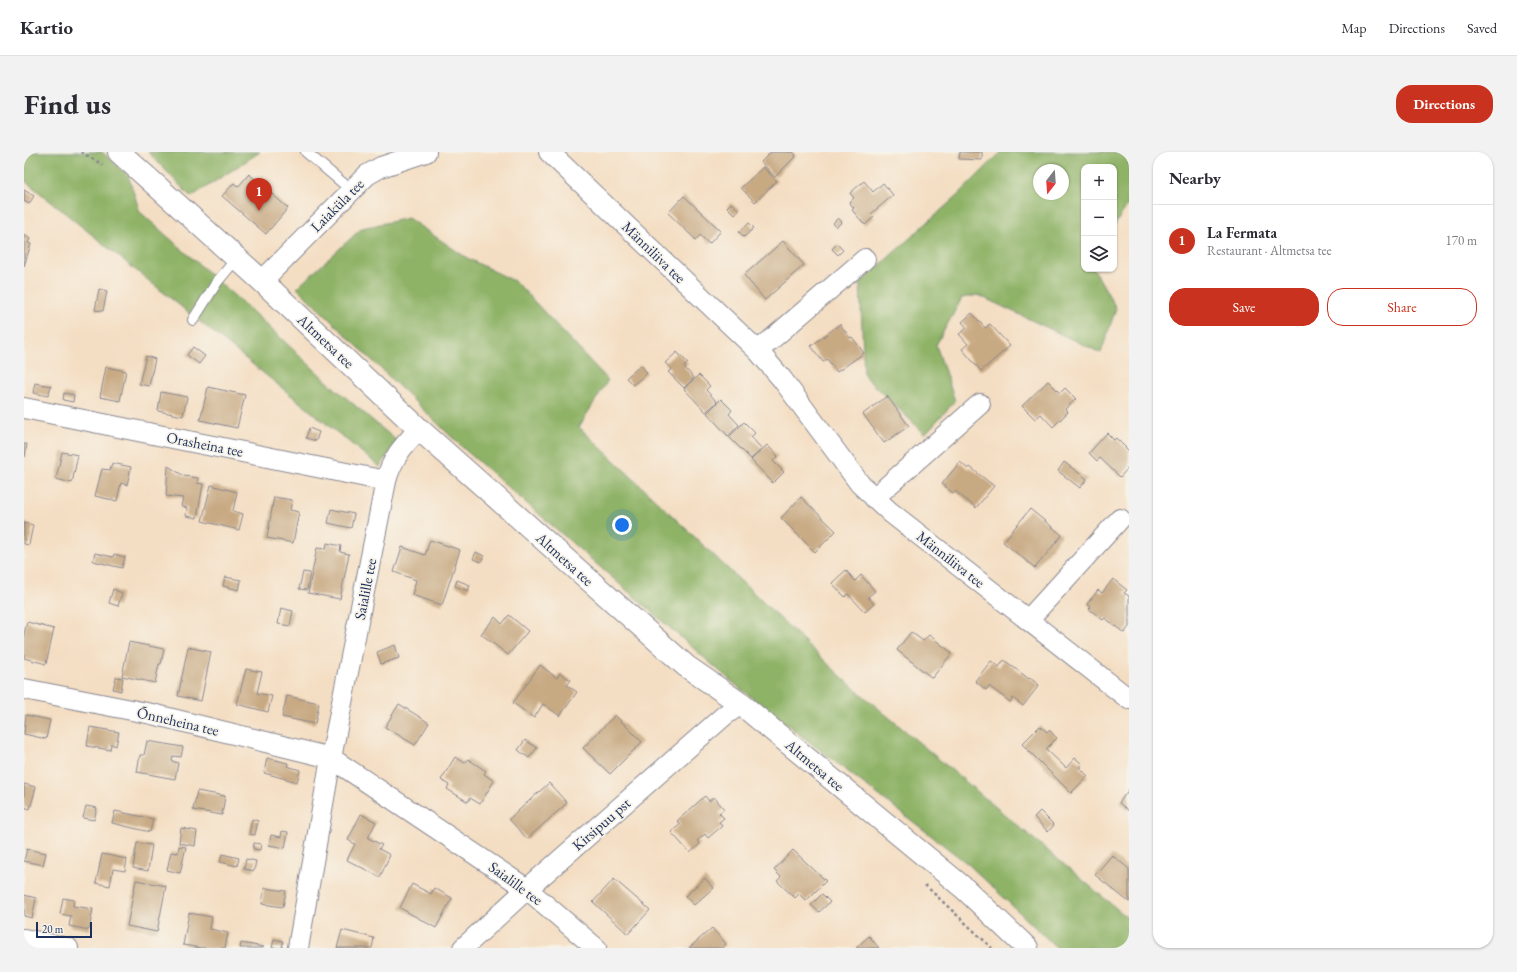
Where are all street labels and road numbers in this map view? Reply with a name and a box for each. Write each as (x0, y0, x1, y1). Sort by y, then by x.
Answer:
street label: Laiaküla tee (306, 174, 368, 236)
street label: Männiliiva tee (618, 217, 690, 287)
street label: Altmetsa tee (293, 309, 359, 372)
street label: Orasheina tee (165, 427, 245, 461)
street label: Männiliiva tee (913, 526, 989, 592)
street label: Altmetsa tee (532, 528, 598, 590)
street label: Saialille tee (350, 557, 380, 621)
street label: Õnneheina tee (135, 702, 221, 740)
street label: Altmetsa tee (781, 734, 848, 795)
street label: Kirsipuu pst (568, 793, 634, 855)
street label: Saialille tee (485, 857, 547, 909)

